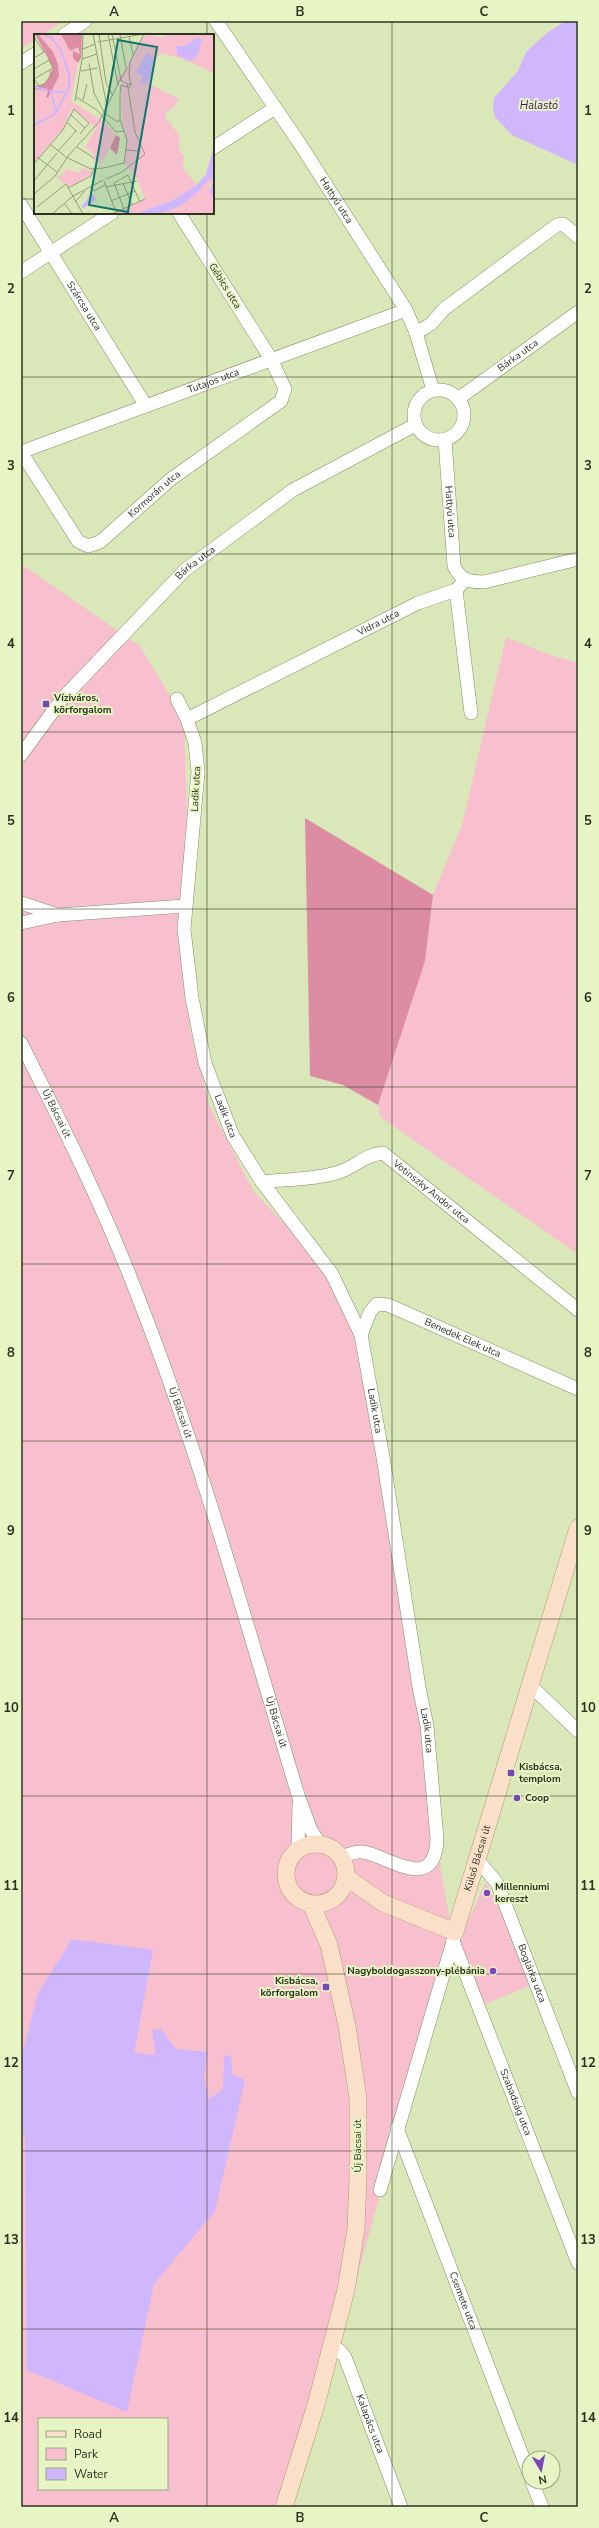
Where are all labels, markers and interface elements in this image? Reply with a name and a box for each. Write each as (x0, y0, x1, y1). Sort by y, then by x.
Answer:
text: A (109, 3, 119, 21)
text: B (296, 3, 305, 21)
text: C (480, 3, 489, 21)
inset map (34, 34, 214, 214)
water label: Halastó (520, 98, 558, 113)
text: 1 (7, 102, 15, 120)
text: 1 (584, 102, 592, 120)
street label: Hattyú utca (316, 175, 356, 226)
street label: Gébics utca (205, 260, 245, 312)
street label: Szárcsa utca (63, 279, 105, 333)
text: 2 (7, 280, 15, 298)
text: 2 (584, 280, 592, 298)
street label: Bárka utca (495, 336, 541, 375)
street label: Tutajos utca (186, 365, 241, 397)
text: 3 (7, 457, 15, 475)
text: 3 (584, 457, 592, 475)
street label: Kormorán utca (125, 467, 183, 521)
street label: Hattyú utca (441, 485, 459, 538)
street label: Bárka utca (172, 543, 218, 583)
street label: Vidra utca (354, 607, 402, 640)
text: 4 (7, 635, 15, 653)
text: 4 (584, 635, 592, 653)
place label: Víziváros, körforgalom (53, 691, 112, 717)
marker: Víziváros, körforgalom (41, 699, 51, 709)
street label: Ladik utca (188, 766, 204, 812)
text: 5 (7, 812, 15, 830)
text: 5 (584, 812, 592, 830)
text: 6 (7, 989, 15, 1007)
text: 6 (584, 989, 592, 1007)
street label: Új Bácsai út (38, 1087, 75, 1141)
street label: Ladik utca (211, 1092, 240, 1140)
street label: Votinszky Andor utca (389, 1156, 473, 1227)
text: 7 (7, 1167, 15, 1185)
text: 7 (584, 1167, 592, 1185)
street label: Benedek Elek utca (422, 1315, 503, 1361)
text: 8 (7, 1344, 15, 1362)
text: 8 (584, 1344, 592, 1362)
street label: Új Bácsai út (165, 1385, 196, 1441)
street label: Ladik utca (364, 1387, 386, 1435)
text: 9 (7, 1522, 15, 1540)
text: 9 (584, 1522, 592, 1540)
street label: Új Bácsai út (262, 1695, 291, 1750)
text: 10 (3, 1699, 19, 1717)
text: 10 (580, 1699, 596, 1717)
street label: Ladik utca (416, 1707, 436, 1754)
place label: Kisbácsa, templom (519, 1760, 562, 1786)
marker: Kisbácsa, templom (506, 1768, 516, 1778)
place label: Coop (525, 1791, 549, 1805)
marker: Coop (512, 1793, 522, 1803)
street label: Külső Bácsai út (461, 1823, 494, 1893)
text: 11 (3, 1877, 19, 1895)
text: 11 (580, 1877, 596, 1895)
place label: Millenniumi kereszt (495, 1880, 549, 1906)
marker: Millenniumi kereszt (482, 1888, 492, 1898)
street label: Boglárka utca (514, 1942, 549, 2005)
place label: Nagyboldogasszony-plébánia (347, 1964, 485, 1978)
marker: Nagyboldogasszony-plébánia (488, 1966, 498, 1976)
place label: Kisbácsa, körforgalom (260, 1974, 318, 2000)
marker: Kisbácsa, körforgalom (321, 1982, 331, 1992)
text: 12 (3, 2054, 19, 2072)
text: 12 (580, 2054, 596, 2072)
street label: Szabadság utca (496, 2067, 535, 2138)
street label: Új Bácsai út (351, 2119, 365, 2173)
text: 13 (3, 2231, 19, 2249)
text: 13 (580, 2231, 596, 2249)
street label: Csemete utca (446, 2270, 481, 2332)
street label: Kalapács utca (353, 2393, 387, 2456)
text: 14 (3, 2409, 19, 2427)
text: 14 (580, 2409, 596, 2427)
legend (38, 2418, 168, 2490)
text: Road (74, 2426, 102, 2442)
text: Park (74, 2446, 99, 2462)
north arrow (521, 2450, 561, 2490)
text: Water (74, 2466, 108, 2482)
text: N (537, 2471, 548, 2487)
text: A (109, 2509, 119, 2527)
text: B (296, 2509, 305, 2527)
text: C (480, 2509, 489, 2527)

